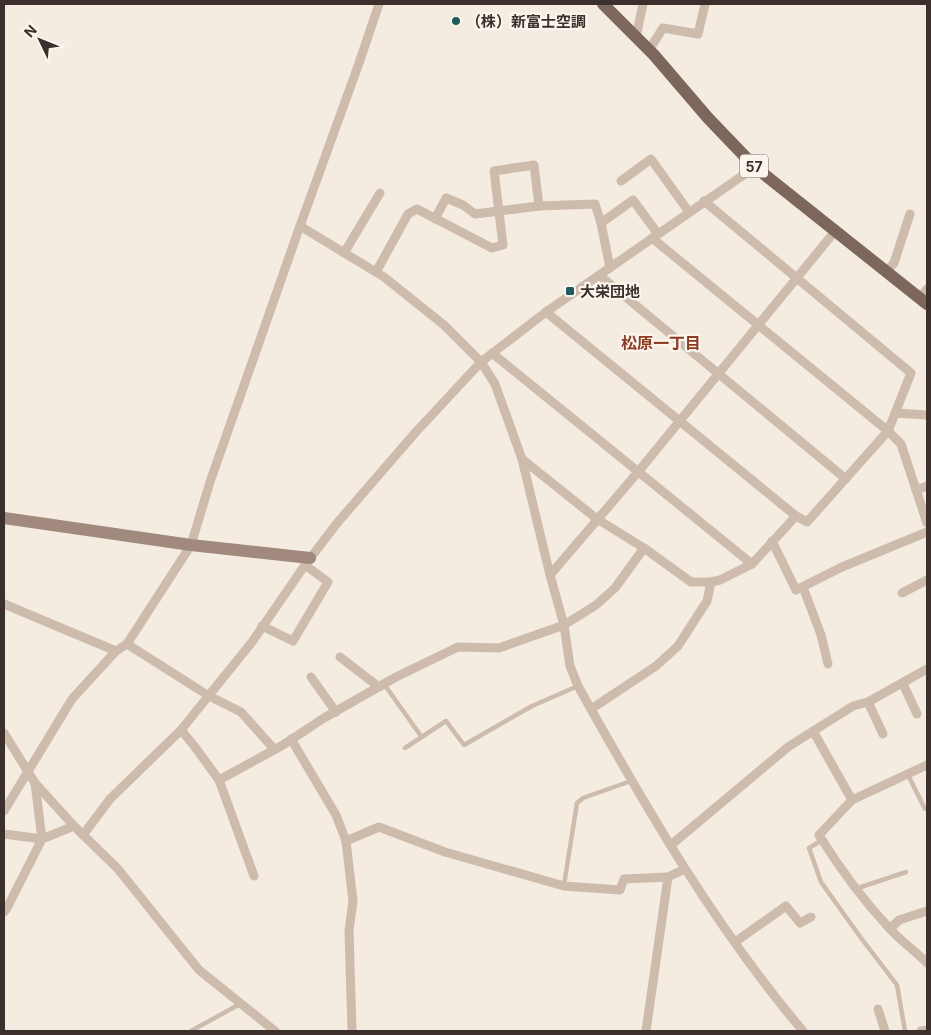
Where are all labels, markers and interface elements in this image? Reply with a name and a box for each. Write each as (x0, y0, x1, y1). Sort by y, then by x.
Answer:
place label: （株）新富士空調 (466, 12, 586, 31)
north arrow (15, 15, 65, 65)
marker: （株）新富士空調 (450, 15, 462, 27)
text: N (20, 21, 40, 40)
road number: 57 (740, 154, 768, 178)
place label: 大栄団地 (580, 282, 640, 301)
marker: 大栄団地 (564, 285, 576, 297)
district label: 松原一丁目 (621, 333, 701, 353)

